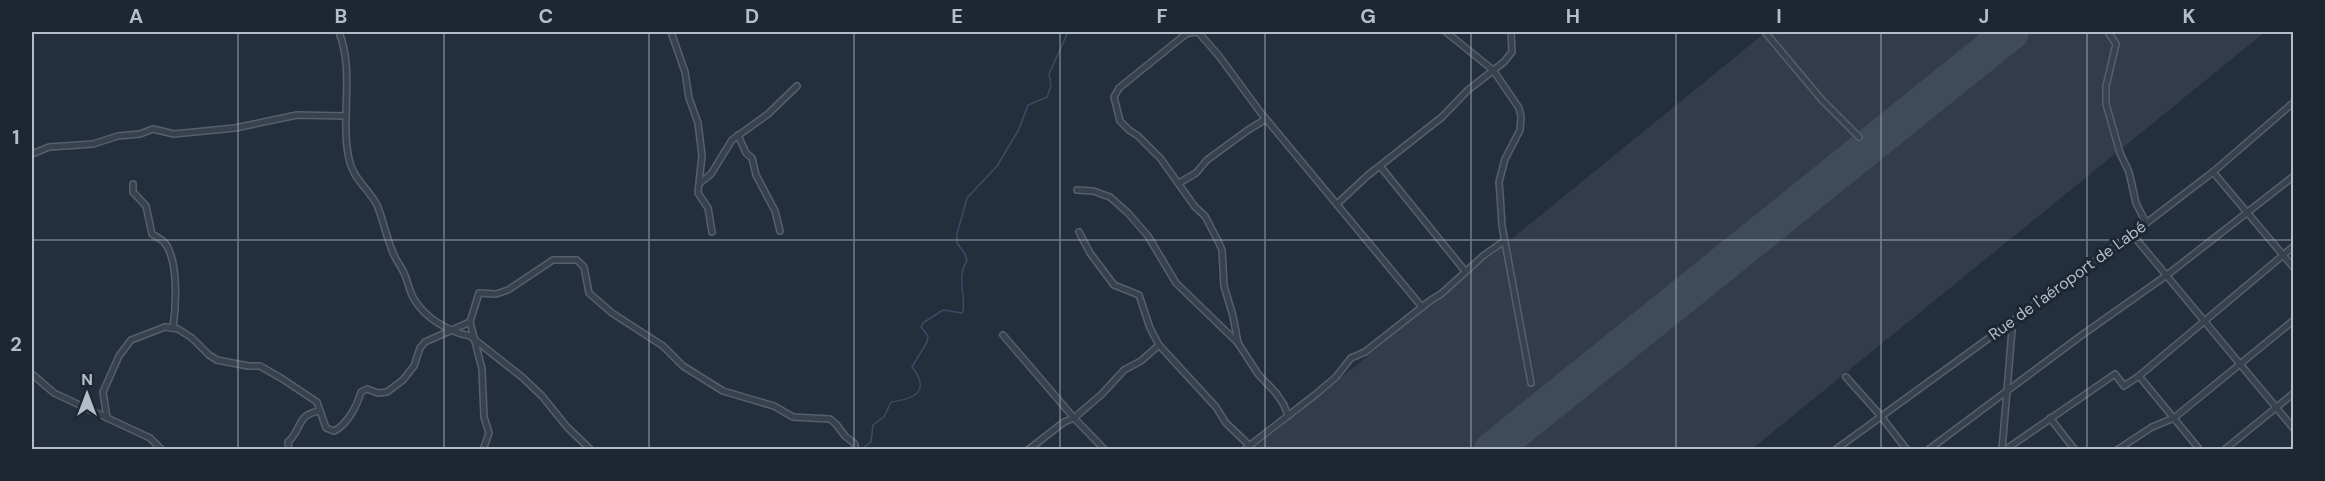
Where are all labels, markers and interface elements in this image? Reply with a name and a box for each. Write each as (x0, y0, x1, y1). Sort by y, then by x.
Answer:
text: A (129, 3, 143, 29)
text: B (335, 3, 347, 29)
text: C (539, 3, 553, 29)
text: D (745, 3, 759, 29)
text: E (951, 3, 963, 29)
text: F (1156, 3, 1168, 29)
text: G (1360, 3, 1376, 29)
text: H (1566, 3, 1580, 29)
text: I (1776, 3, 1782, 29)
text: J (1979, 3, 1989, 29)
text: K (2182, 3, 2196, 29)
text: 1 (12, 124, 20, 150)
street label: Rue de l'aéroport de Labé (1984, 216, 2150, 345)
text: 2 (10, 331, 22, 357)
north arrow (57, 364, 117, 424)
text: N (81, 369, 93, 390)

